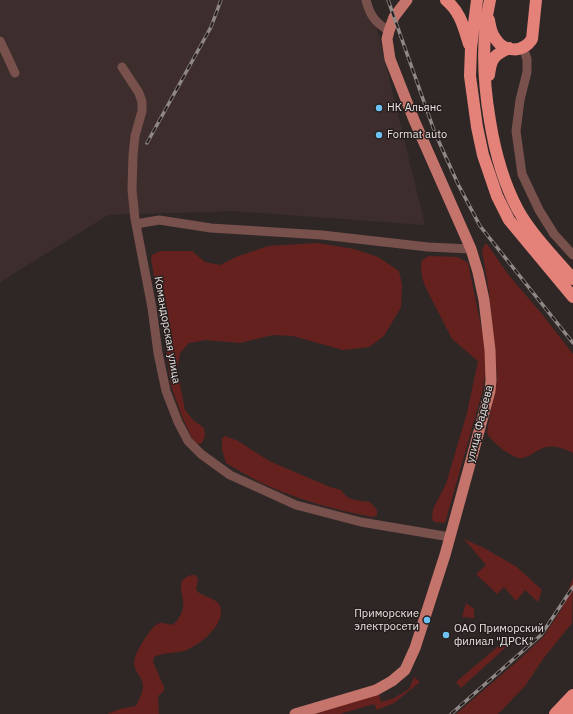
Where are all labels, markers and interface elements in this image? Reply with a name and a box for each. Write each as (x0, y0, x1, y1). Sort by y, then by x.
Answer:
place label: НК Альянс (387, 101, 442, 115)
marker: НК Альянс (374, 103, 384, 113)
place label: Format auto (387, 128, 447, 142)
marker: Format auto (374, 130, 384, 140)
street label: Командорская улица (151, 275, 183, 385)
street label: улица Фадеева (464, 384, 496, 464)
place label: Приморские электросети (354, 607, 419, 633)
marker: Приморские электросети (422, 615, 432, 625)
place label: ОАО Приморский филиал "ДРСК" (454, 622, 544, 648)
marker: ОАО Приморский филиал "ДРСК" (441, 630, 451, 640)

